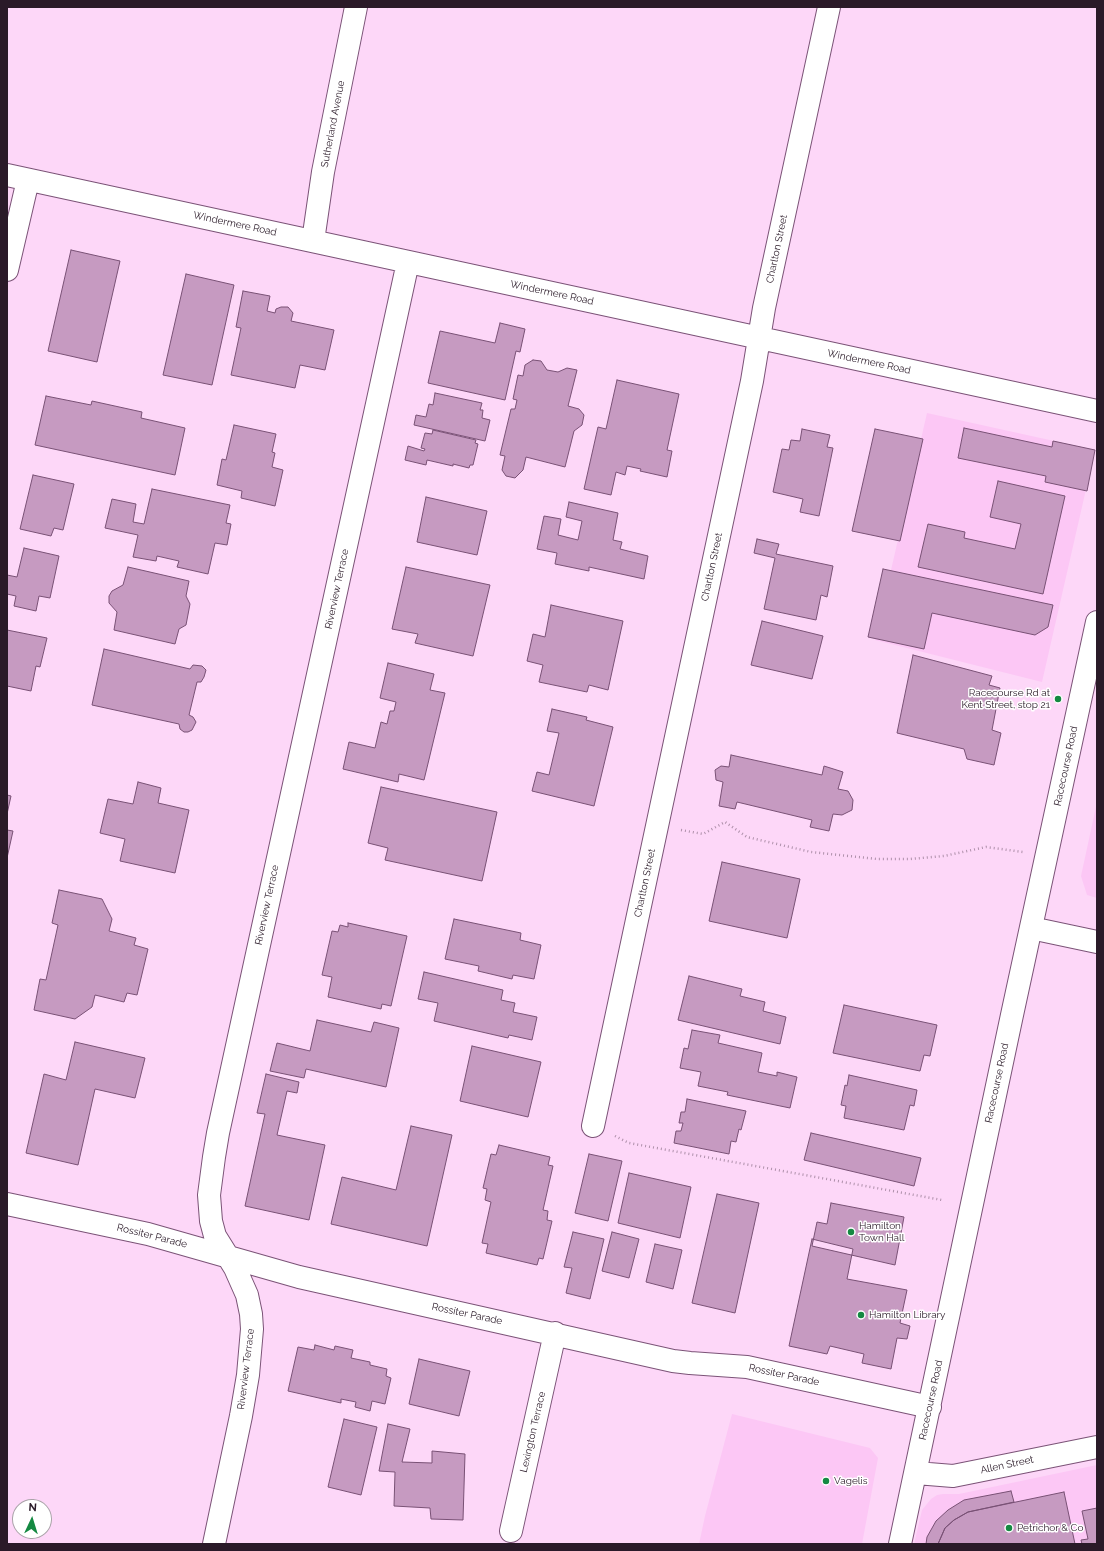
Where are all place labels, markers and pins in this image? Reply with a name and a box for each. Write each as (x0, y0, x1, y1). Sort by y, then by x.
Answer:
place label: Racecourse Rd at Kent Street, stop 21 (962, 687, 1050, 710)
marker: Racecourse Rd at Kent Street, stop 21 (1053, 694, 1063, 704)
place label: Hamilton Town Hall (859, 1220, 904, 1244)
marker: Hamilton Town Hall (846, 1227, 856, 1237)
place label: Hamilton Library (869, 1309, 946, 1321)
marker: Hamilton Library (856, 1310, 866, 1320)
place label: Vagelis (834, 1475, 867, 1487)
marker: Vagelis (821, 1476, 831, 1486)
place label: Petrichor & Co (1017, 1522, 1083, 1534)
marker: Petrichor & Co (1004, 1523, 1014, 1533)

